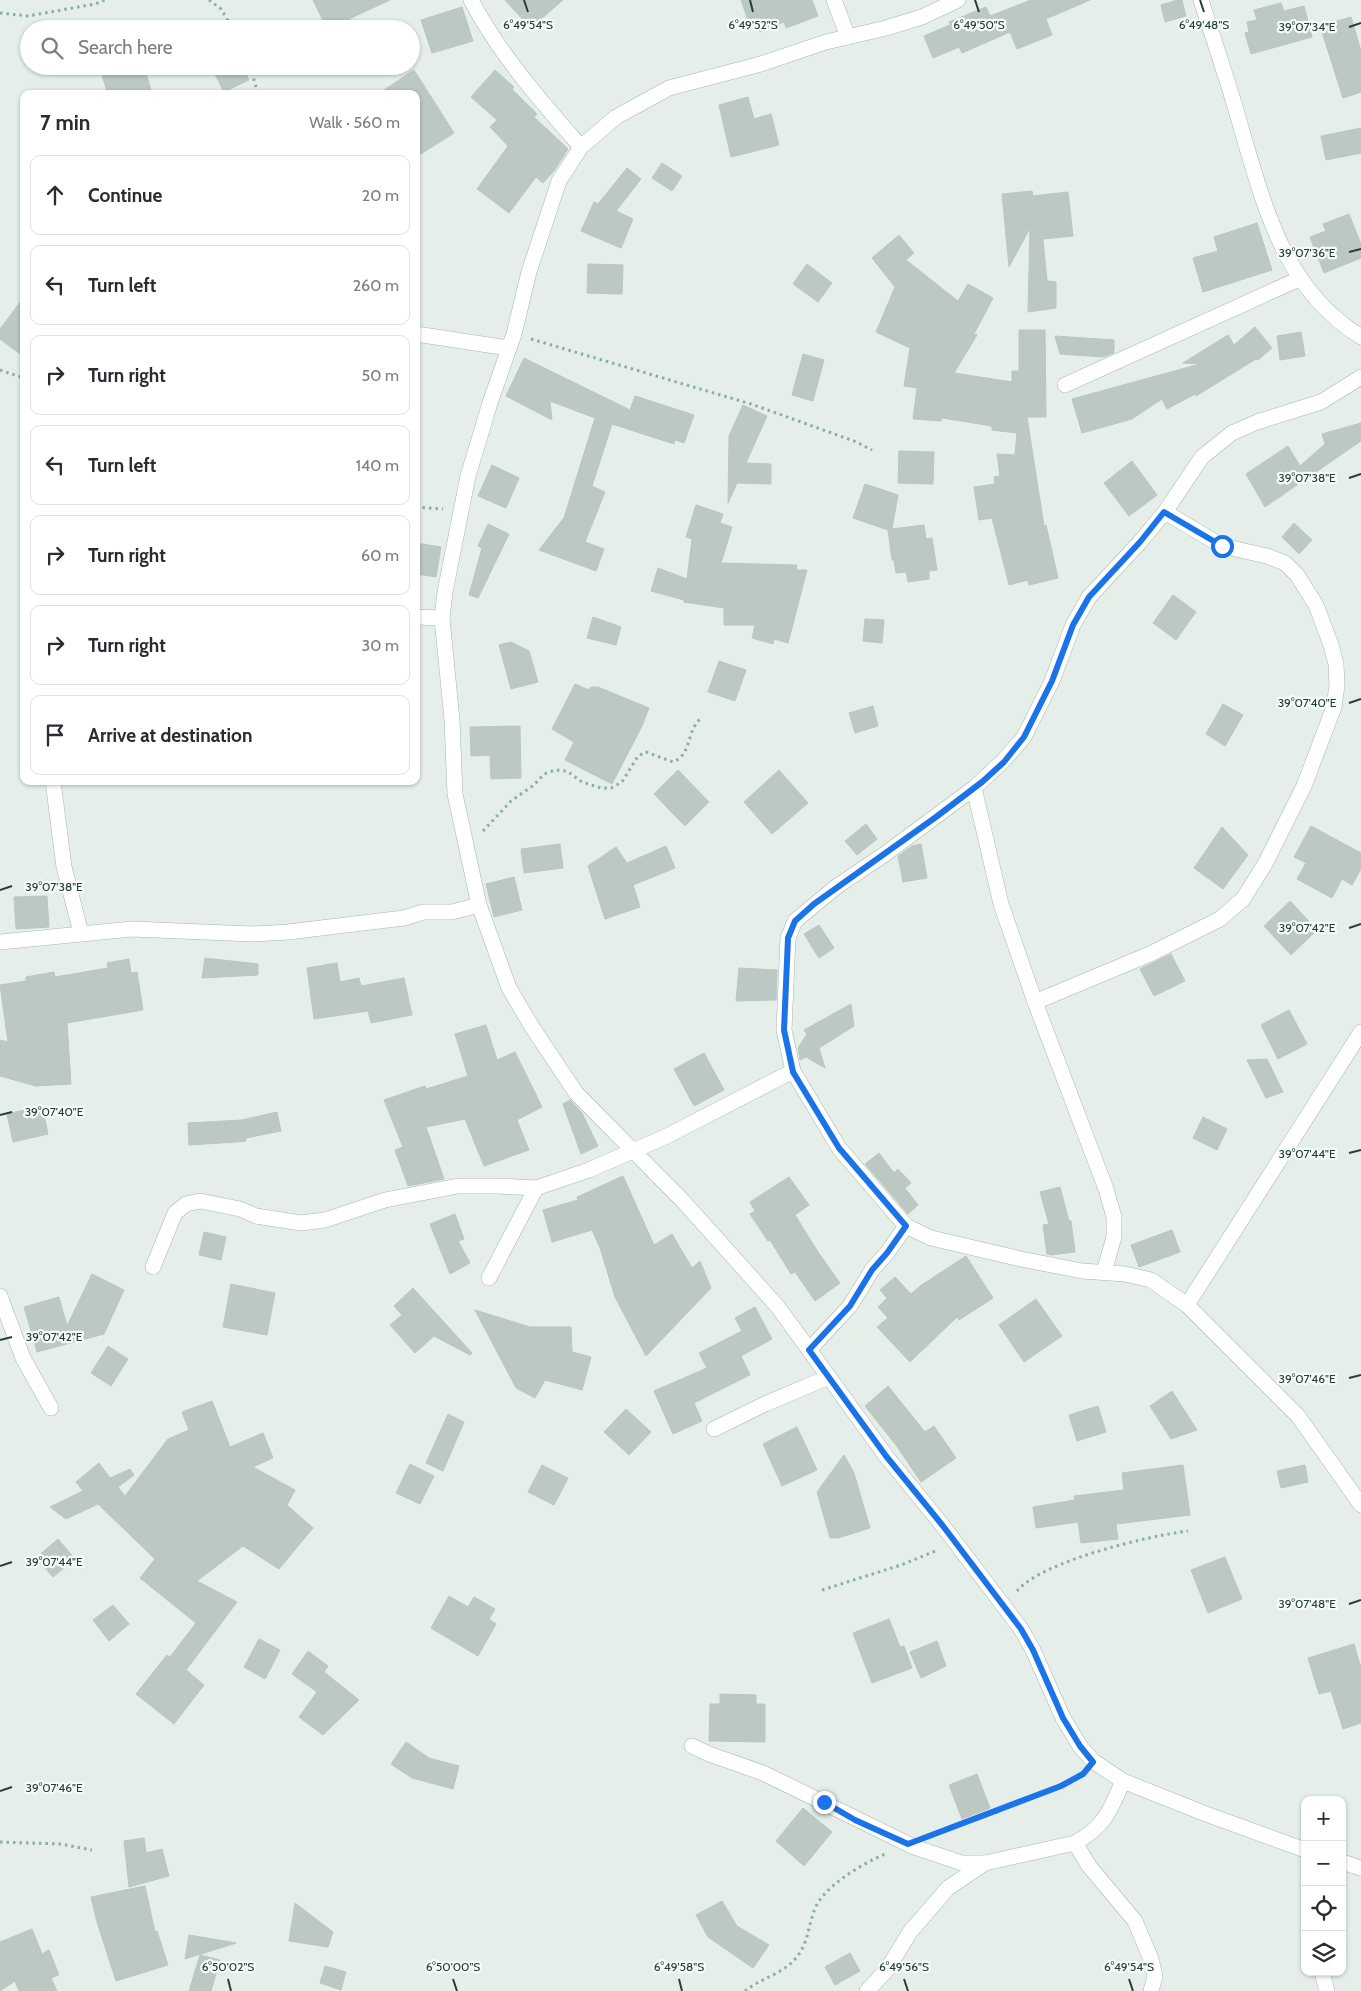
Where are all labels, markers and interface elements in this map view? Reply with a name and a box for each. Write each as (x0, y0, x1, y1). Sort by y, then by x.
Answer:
text: 6°49'54"S (503, 17, 553, 32)
text: 6°49'52"S (728, 17, 778, 32)
text: 6°49'50"S (953, 17, 1005, 32)
text: 6°49'48"S (1179, 17, 1229, 32)
text: 39°07'34"E (1279, 19, 1336, 34)
search box (20, 20, 420, 75)
icon: search (38, 34, 66, 62)
text: Search here (78, 36, 172, 59)
text: 7 min (40, 110, 90, 135)
text: Walk · 560 m (309, 113, 400, 132)
icon: ahead (41, 181, 69, 209)
text: Continue (88, 184, 162, 207)
text: 20 m (362, 186, 399, 205)
text: 39°07'36"E (1279, 245, 1336, 260)
icon: left (41, 271, 69, 299)
text: Turn left (88, 274, 156, 297)
text: 260 m (353, 276, 399, 295)
icon: right (41, 361, 69, 389)
text: Turn right (88, 364, 166, 387)
text: 50 m (362, 366, 399, 385)
icon: left (41, 451, 69, 479)
text: Turn left (88, 454, 156, 477)
text: 140 m (356, 456, 399, 475)
text: 39°07'38"E (1278, 470, 1336, 485)
route start (1211, 535, 1234, 558)
icon: right (41, 541, 69, 569)
text: Turn right (88, 544, 166, 567)
text: 60 m (361, 546, 399, 565)
icon: right (41, 631, 69, 659)
text: Turn right (88, 634, 166, 657)
text: 30 m (362, 636, 399, 655)
text: 39°07'40"E (1278, 695, 1337, 710)
icon: arrive (41, 721, 69, 749)
text: Arrive at destination (88, 724, 252, 747)
text: 39°07'38"E (25, 879, 83, 894)
text: 39°07'42"E (1279, 920, 1336, 935)
text: 39°07'40"E (25, 1104, 84, 1119)
text: 39°07'44"E (1278, 1146, 1336, 1161)
text: 39°07'42"E (26, 1329, 83, 1344)
text: 39°07'46"E (1278, 1371, 1336, 1386)
text: 39°07'44"E (25, 1554, 83, 1569)
text: 39°07'48"E (1278, 1596, 1336, 1611)
text: 39°07'46"E (25, 1780, 83, 1795)
route end (813, 1791, 836, 1814)
map controls (1301, 1796, 1346, 1976)
button: + (1301, 1796, 1346, 1841)
button: − (1301, 1841, 1346, 1886)
button: locate (1301, 1886, 1346, 1931)
button: layers (1301, 1931, 1346, 1976)
text: 6°50'02"S (202, 1959, 254, 1974)
text: 6°50'00"S (426, 1959, 480, 1974)
text: 6°49'58"S (654, 1959, 704, 1974)
text: 6°49'56"S (879, 1959, 929, 1974)
text: 6°49'54"S (1104, 1959, 1154, 1974)

